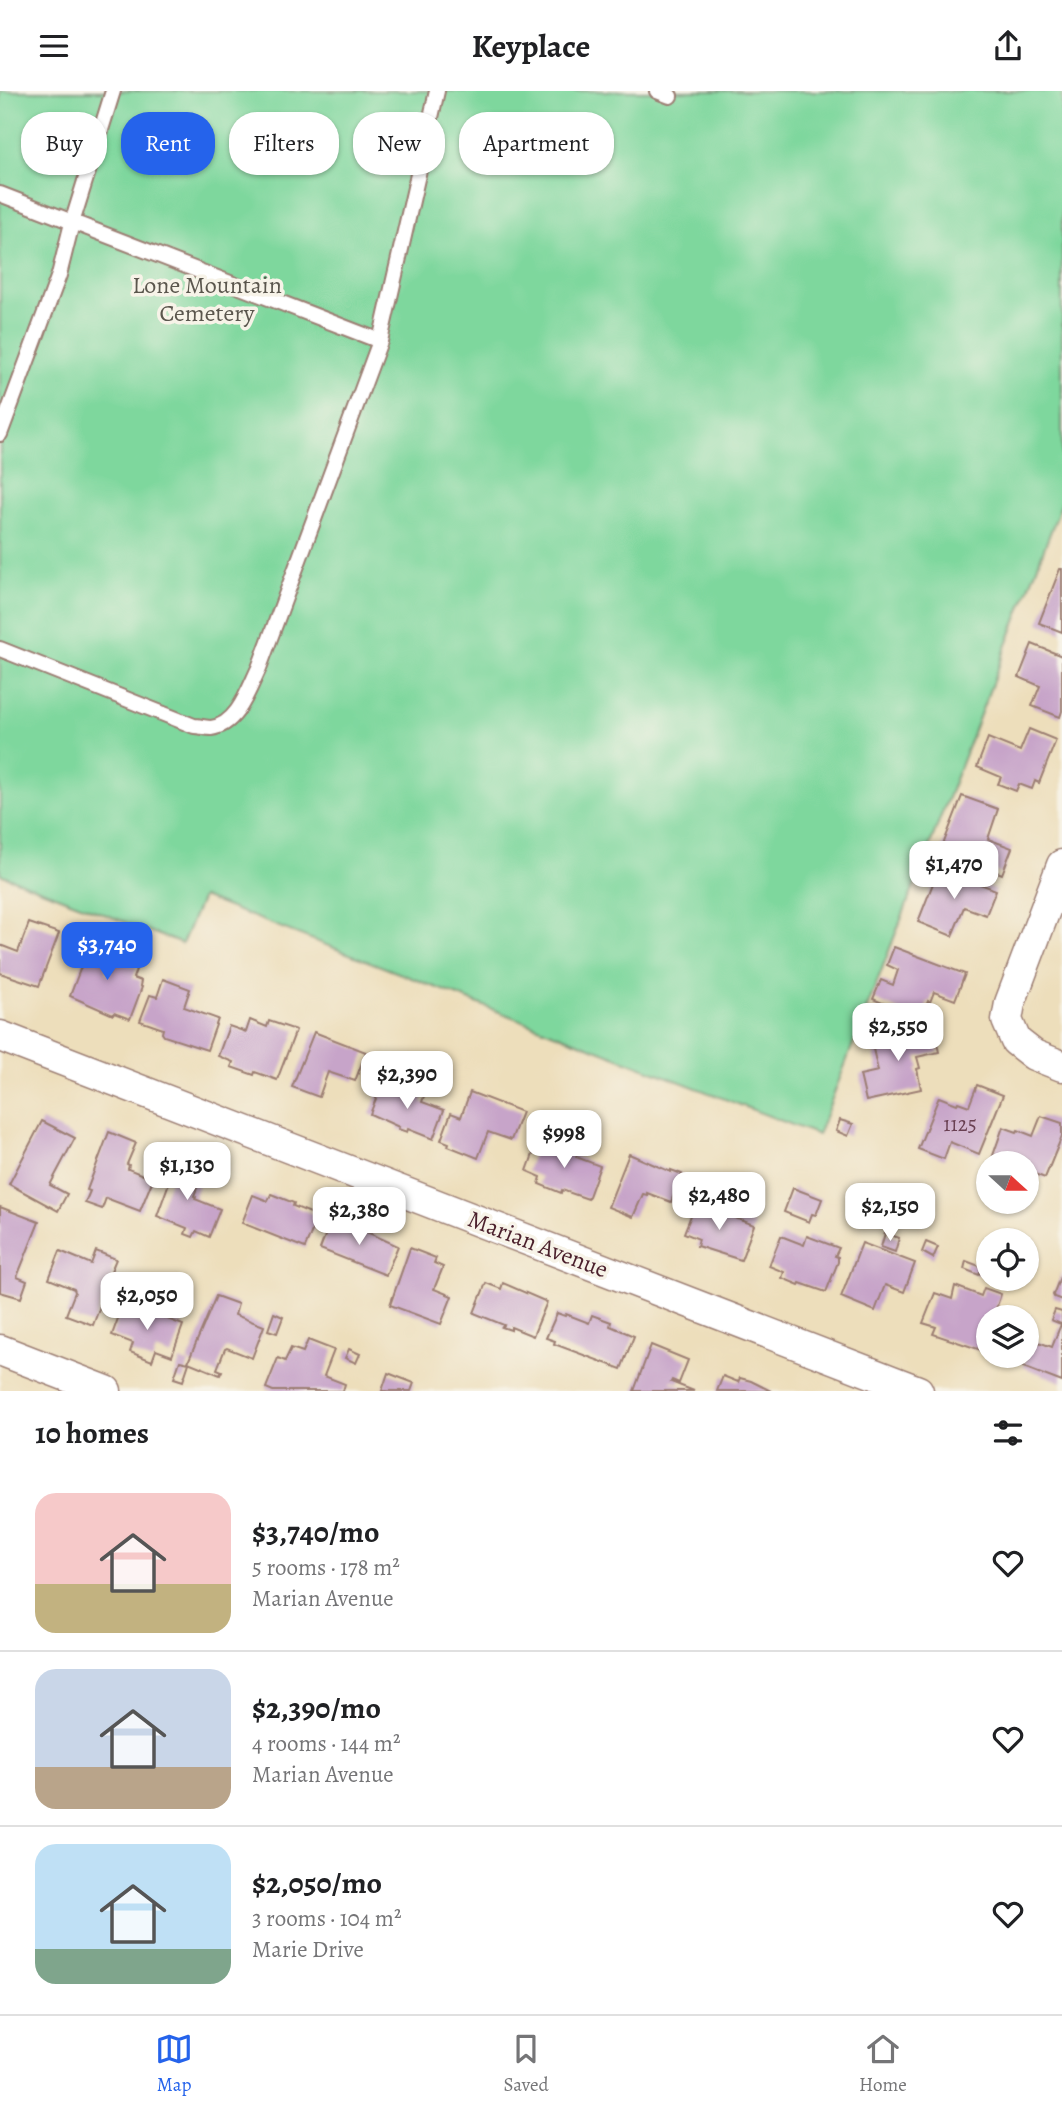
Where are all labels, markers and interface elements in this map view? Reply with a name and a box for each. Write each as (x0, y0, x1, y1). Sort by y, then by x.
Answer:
text: Keyplace (472, 24, 590, 68)
icon: menu (35, 27, 73, 65)
icon: share (989, 27, 1027, 65)
chip: Buy (21, 112, 107, 175)
chip: Rent (121, 112, 215, 175)
chip: Filters (229, 112, 339, 175)
chip: New (353, 112, 445, 175)
chip: Apartment (459, 112, 614, 175)
park label: Lone Mountain Cemetery (132, 269, 282, 329)
pin: $1,470 (897, 841, 1011, 901)
text: $1,470 (925, 848, 983, 879)
pin: $3,740 (50, 923, 164, 982)
text: $3,740 (78, 929, 137, 960)
pin: $2,550 (841, 1003, 955, 1063)
text: $2,550 (868, 1010, 928, 1041)
pin: $2,390 (350, 1051, 464, 1111)
text: $2,390 (377, 1058, 437, 1089)
house number: 1125 (943, 1110, 977, 1138)
pin: $998 (523, 1111, 605, 1170)
text: $998 (542, 1117, 586, 1148)
pin: $1,130 (130, 1143, 244, 1202)
text: $1,130 (160, 1149, 214, 1180)
north arrow (976, 1151, 1040, 1215)
map controls (976, 1151, 1039, 1368)
pin: $2,480 (662, 1173, 776, 1232)
text: $2,480 (688, 1179, 750, 1210)
pin: $2,150 (833, 1183, 947, 1243)
pin: $2,380 (302, 1187, 416, 1247)
text: $2,150 (861, 1190, 919, 1221)
text: $2,380 (329, 1194, 389, 1225)
street label: Marian Avenue (463, 1203, 613, 1285)
button: locate (976, 1228, 1039, 1291)
pin: $2,050 (90, 1273, 204, 1332)
text: $2,050 (117, 1279, 177, 1310)
button: layers (976, 1305, 1039, 1368)
text: 10 homes (35, 1413, 149, 1453)
icon: filters (989, 1414, 1027, 1452)
text: $3,740/mo (252, 1512, 379, 1552)
icon: home (91, 1521, 175, 1605)
icon: heart (989, 1544, 1027, 1582)
text: 5 rooms · 178 m² (252, 1552, 400, 1583)
text: Marian Avenue (252, 1583, 394, 1614)
text: $2,390/mo (252, 1688, 381, 1728)
icon: home (91, 1697, 175, 1781)
icon: heart (989, 1720, 1027, 1758)
text: 4 rooms · 144 m² (252, 1728, 400, 1759)
text: Marian Avenue (252, 1759, 394, 1790)
text: $2,050/mo (252, 1863, 382, 1903)
icon: home (91, 1872, 175, 1956)
icon: heart (989, 1895, 1027, 1933)
text: 3 rooms · 104 m² (252, 1903, 401, 1934)
text: Marie Drive (252, 1934, 364, 1965)
tab: Map (155, 2030, 193, 2098)
tab: Saved (504, 2030, 549, 2098)
tab: Home (859, 2030, 907, 2098)

